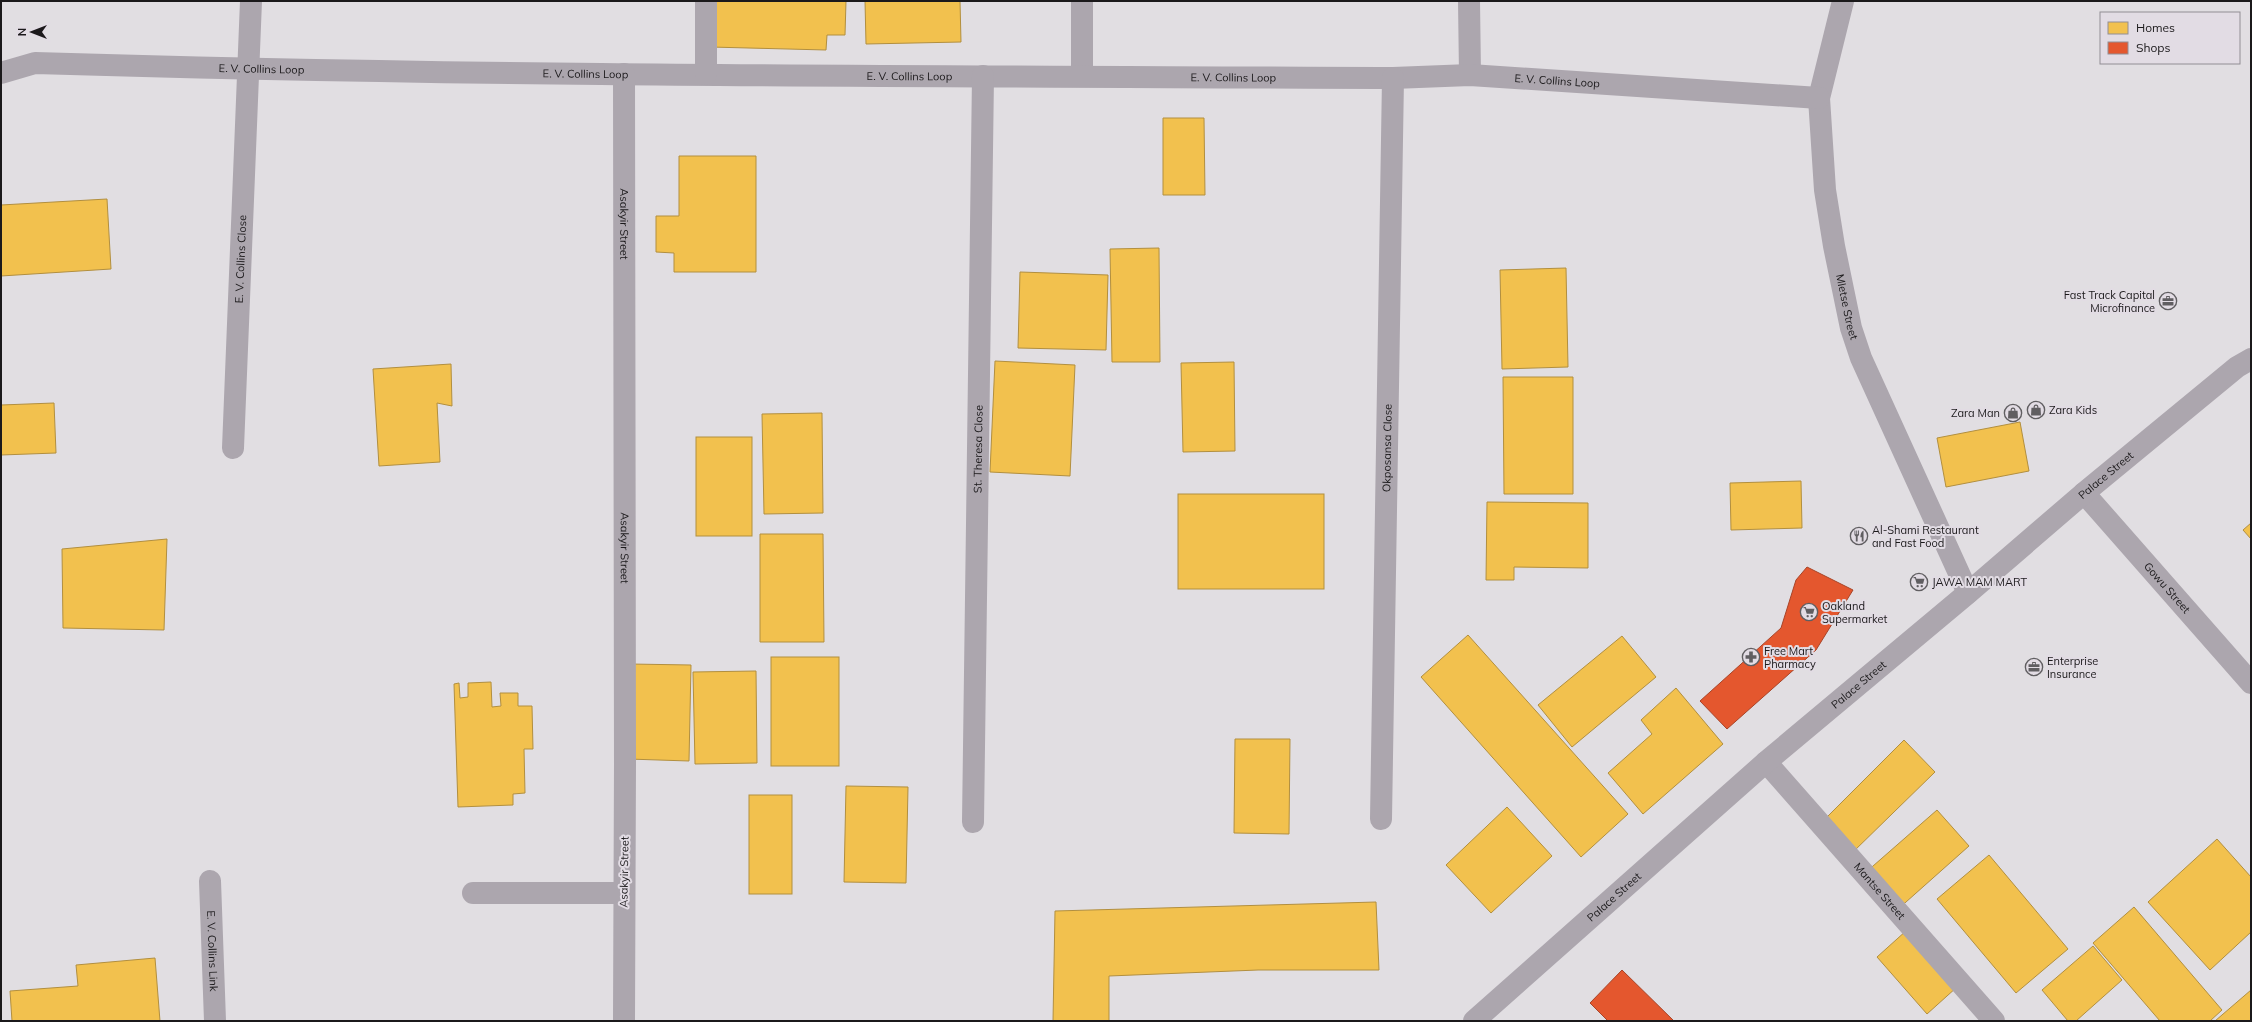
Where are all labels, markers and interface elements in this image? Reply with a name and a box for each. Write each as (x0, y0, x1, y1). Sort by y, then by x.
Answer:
north arrow (12, 12, 52, 52)
legend (2100, 12, 2240, 64)
text: Homes (2136, 20, 2175, 35)
text: N (15, 28, 29, 36)
text: Shops (2136, 40, 2171, 55)
street label: E. V. Collins Loop (218, 61, 305, 77)
street label: E. V. Collins Loop (543, 66, 629, 81)
street label: E. V. Collins Loop (867, 69, 953, 83)
street label: E. V. Collins Loop (1191, 70, 1277, 85)
street label: E. V. Collins Loop (1514, 71, 1601, 91)
street label: Asakyir Street (617, 188, 631, 260)
street label: E. V. Collins Close (232, 215, 249, 304)
street label: Mletse Street (1833, 273, 1861, 342)
place label: Fast Track Capital Microfinance (2064, 288, 2155, 315)
office icon: Fast Track Capital Microfinance (2158, 291, 2178, 311)
shop icon: Zara Kids (2026, 400, 2046, 420)
shop icon: Zara Man (2003, 403, 2023, 423)
place label: Zara Kids (2049, 403, 2097, 417)
street label: Okposansa Close (1379, 404, 1395, 492)
street label: St. Theresa Close (970, 405, 986, 493)
place label: Zara Man (1951, 406, 2000, 420)
street label: Palace Street (2075, 448, 2136, 502)
street label: Asakyir Street (618, 512, 632, 584)
place label: Al-Shami Restaurant and Fast Food (1872, 523, 1979, 550)
restaurant icon: Al-Shami Restaurant and Fast Food (1849, 526, 1869, 546)
street label: Gowu Street (2141, 559, 2193, 616)
supermarket icon: JAWA MAM MART (1909, 572, 1929, 592)
place label: JAWA MAM MART (1932, 575, 2027, 589)
place label: Oakland Supermarket (1822, 599, 1888, 626)
supermarket icon: Oakland Supermarket (1799, 602, 1819, 622)
place label: Free Mart Pharmacy (1764, 644, 1816, 671)
pharmacy icon: Free Mart Pharmacy (1741, 647, 1761, 667)
place label: Enterprise Insurance (2047, 654, 2098, 681)
street label: Palace Street (1828, 657, 1889, 712)
office icon: Enterprise Insurance (2024, 657, 2044, 677)
street label: Asakyir Street (616, 836, 632, 908)
street label: Mantse Street (1851, 860, 1909, 923)
street label: Palace Street (1584, 869, 1644, 925)
street label: E. V. Collins Link (204, 910, 221, 992)

